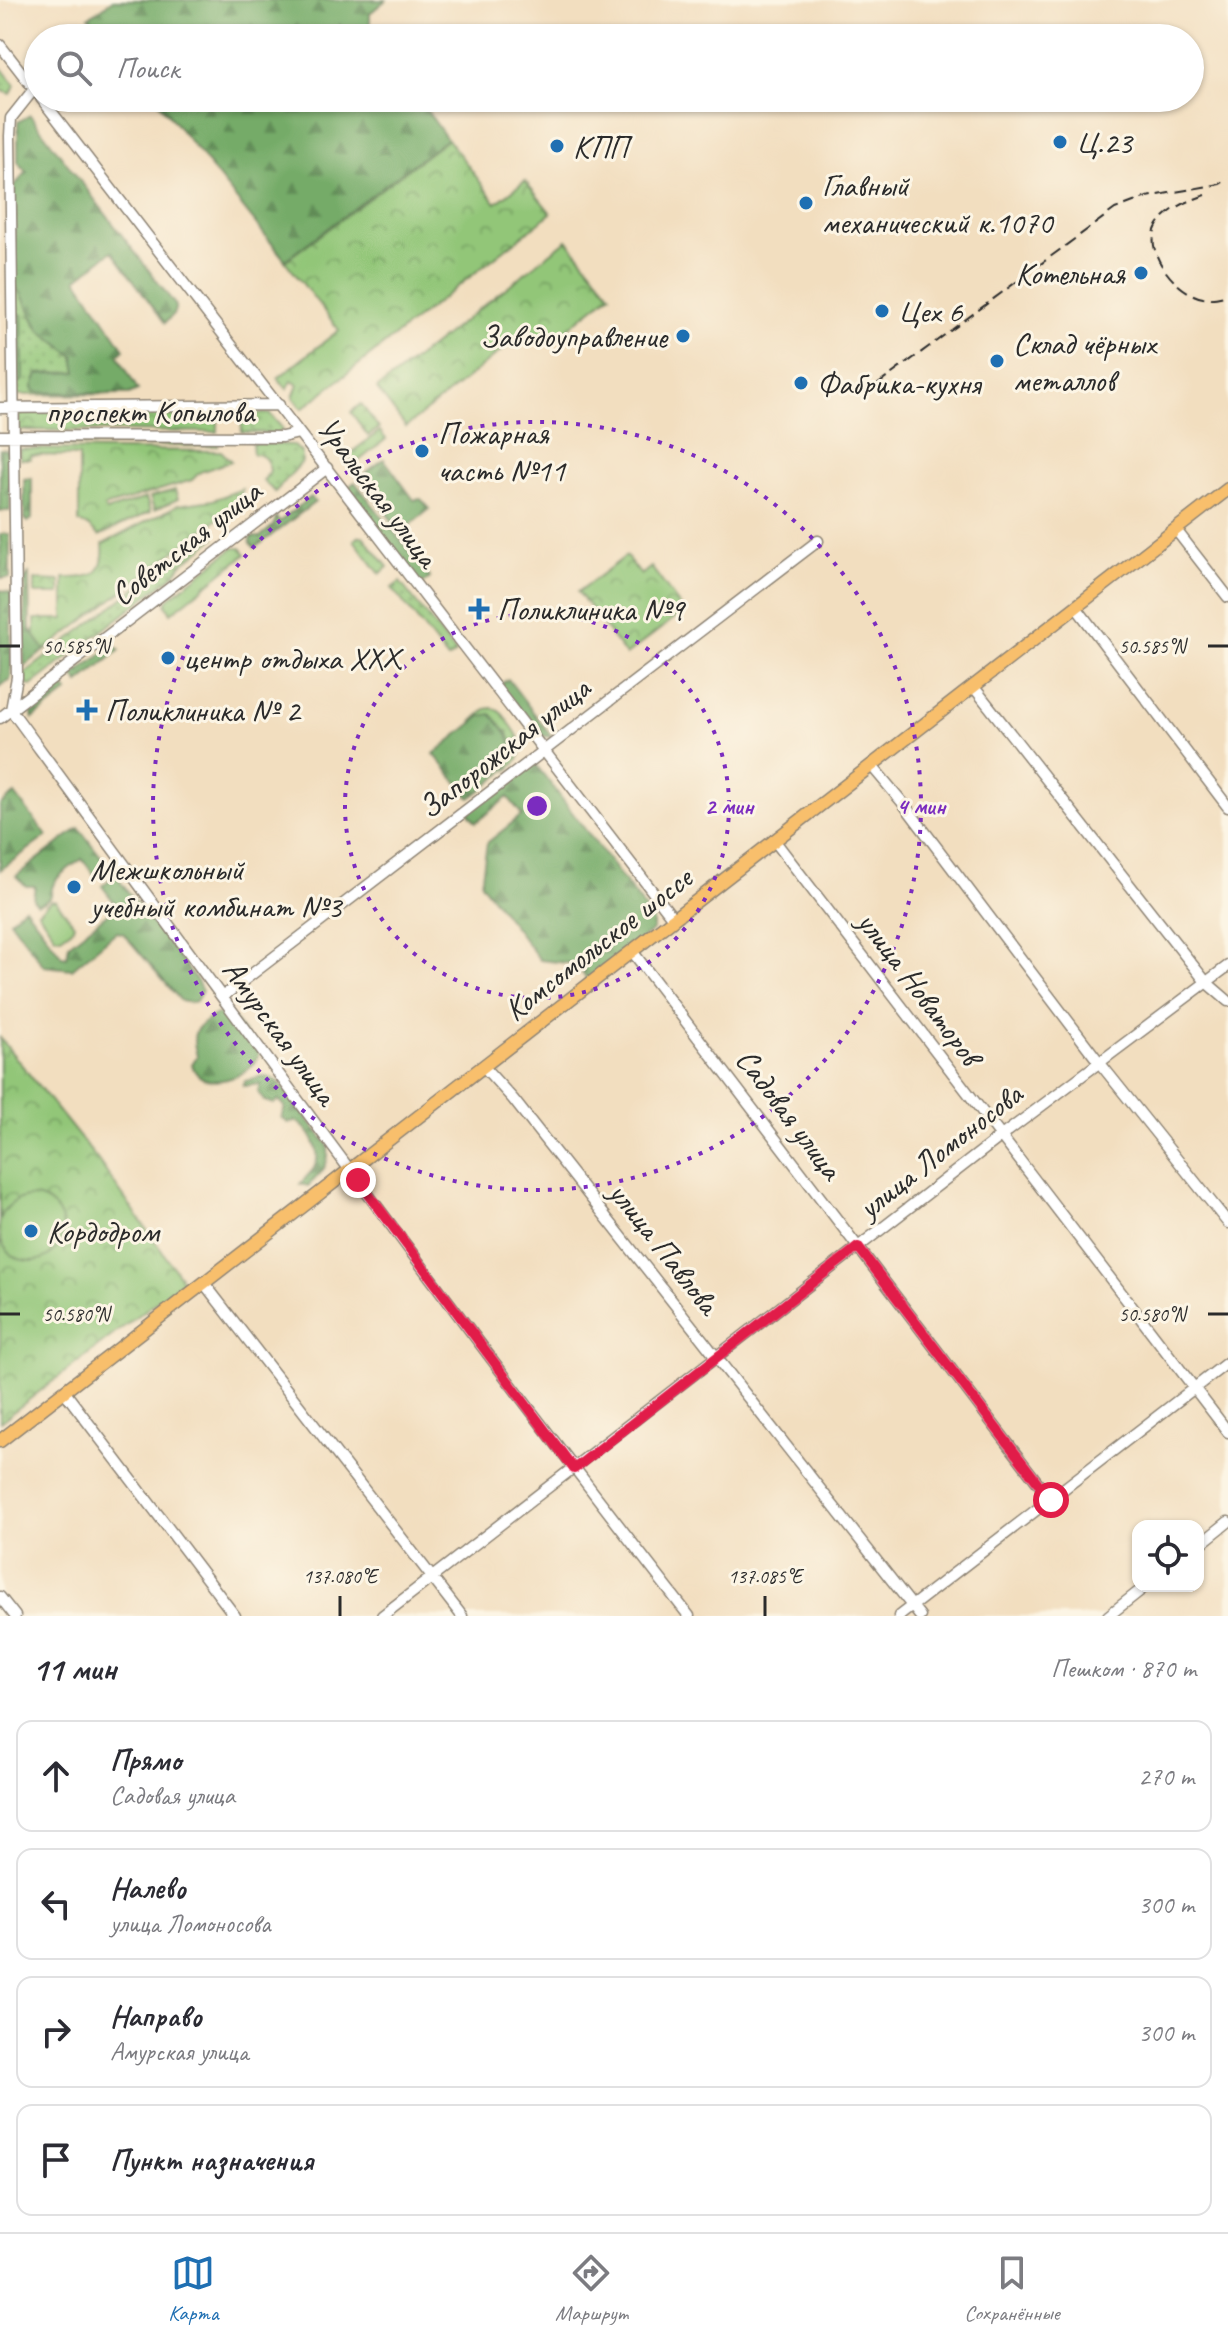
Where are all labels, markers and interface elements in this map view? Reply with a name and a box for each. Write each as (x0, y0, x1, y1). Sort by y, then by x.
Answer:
search box (24, 24, 1204, 112)
icon: search (52, 46, 96, 90)
text: Поиск (116, 49, 179, 87)
place label: Ц.23 (1076, 122, 1135, 163)
place label: КПП (573, 126, 633, 167)
marker: Ц.23 (1051, 133, 1069, 151)
marker: КПП (548, 137, 566, 155)
place label: Главный механический к.1070 (822, 165, 1055, 243)
marker: Главный механический к.1070 (797, 194, 815, 212)
place label: Котельная (1015, 253, 1126, 294)
marker: Котельная (1132, 264, 1150, 282)
place label: Цех 6 (898, 291, 964, 332)
marker: Цех 6 (873, 302, 891, 320)
place label: Заводоуправление (480, 316, 670, 357)
place label: Склад чёрных металлов (1013, 323, 1159, 401)
marker: Заводоуправление (674, 327, 692, 345)
marker: Склад чёрных металлов (988, 352, 1006, 370)
place label: Фабрика-кухня (817, 363, 982, 404)
marker: Фабрика-кухня (792, 374, 810, 392)
street label: проспект Копылова (46, 391, 256, 432)
street label: Уральская улица (308, 409, 450, 578)
place label: Пожарная часть №11 (438, 413, 567, 491)
marker: Пожарная часть №11 (413, 442, 431, 460)
street label: Советская улица (102, 470, 271, 615)
place label: Поликлиника №9 (497, 589, 687, 630)
marker: Поликлиника №9 (468, 598, 490, 620)
text: 50.585°N (43, 634, 112, 659)
text: 50.585°N (1119, 634, 1188, 659)
place label: центр отдыха ХХХ (184, 638, 405, 679)
marker: центр отдыха ХХХ (159, 649, 177, 667)
street label: Запорожская улица (410, 667, 600, 828)
place label: Поликлиника № 2 (105, 690, 302, 731)
marker: Поликлиника № 2 (76, 699, 98, 721)
text: 2 мин (705, 791, 755, 821)
text: 4 мин (897, 791, 947, 821)
centre of rings (523, 792, 551, 820)
place label: Межшкольный учебный комбинат №3 (88, 849, 344, 927)
street label: Комсомольское шоссе (496, 856, 702, 1030)
marker: Межшкольный учебный комбинат №3 (65, 878, 83, 896)
street label: улица Новаторов (847, 901, 994, 1078)
street label: Амурская улица (213, 951, 348, 1115)
street label: Садовая улица (726, 1040, 853, 1189)
street label: улица Ломоносова (848, 1073, 1032, 1229)
route end (340, 1162, 376, 1198)
street label: улица Павлова (598, 1172, 730, 1325)
place label: Кордодром (47, 1211, 161, 1252)
marker: Кордодром (22, 1222, 40, 1240)
text: 50.580°N (43, 1302, 112, 1327)
text: 50.580°N (1119, 1302, 1188, 1327)
route start (1033, 1482, 1069, 1518)
map controls (1132, 1520, 1204, 1592)
button: locate (1132, 1520, 1204, 1592)
text: 137.080°E (303, 1564, 380, 1589)
text: 137.085°E (728, 1564, 805, 1589)
text: 11 мин (32, 1647, 116, 1690)
text: Пешком · 870 m (1051, 1652, 1196, 1685)
text: Прямо (110, 1741, 181, 1779)
icon: ahead (34, 1754, 78, 1798)
text: 270 m (1138, 1760, 1194, 1793)
text: Садовая улица (110, 1779, 235, 1812)
text: Налево (110, 1869, 186, 1907)
icon: left (34, 1882, 78, 1926)
text: 300 m (1138, 1888, 1194, 1921)
text: улица Ломоносова (110, 1907, 270, 1940)
text: Направо (110, 1997, 202, 2035)
icon: right (34, 2010, 78, 2054)
text: 300 m (1138, 2016, 1194, 2049)
text: Амурская улица (110, 2035, 248, 2068)
icon: arrive (34, 2138, 78, 2182)
text: Пункт назначения (110, 2141, 313, 2179)
tab: Карта (168, 2251, 219, 2327)
tab: Маршрут (555, 2251, 628, 2327)
tab: Сохранённые (964, 2251, 1060, 2327)

